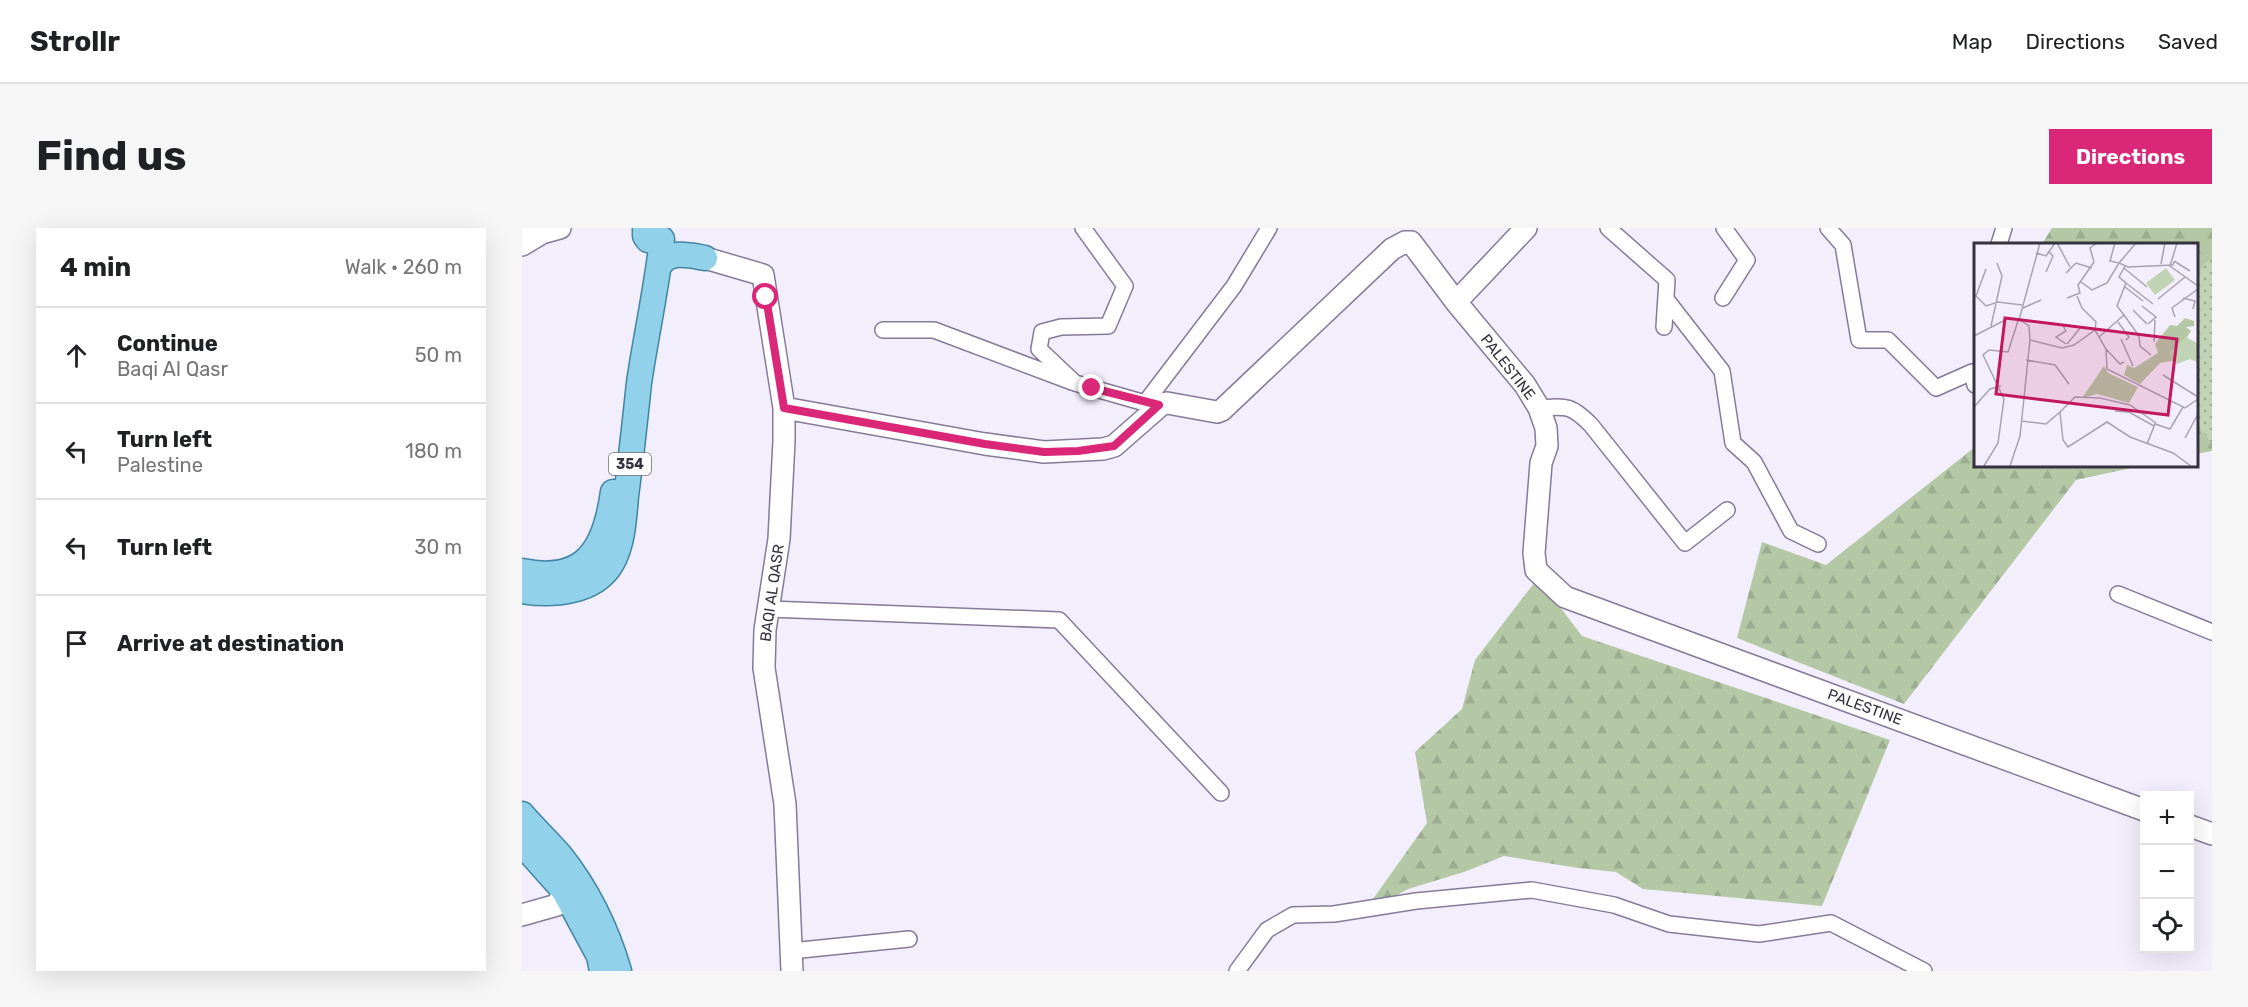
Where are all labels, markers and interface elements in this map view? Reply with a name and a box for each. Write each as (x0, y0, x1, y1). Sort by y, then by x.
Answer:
text: Strollr (30, 25, 120, 58)
text: Map (1952, 29, 1993, 54)
text: Directions (2026, 29, 2125, 54)
text: Saved (2158, 29, 2218, 54)
button: Directions (2049, 129, 2212, 184)
text: Find us (36, 131, 187, 181)
inset map (1974, 243, 2197, 466)
text: 4 min (60, 252, 131, 283)
text: Walk · 260 m (345, 255, 462, 279)
route start (752, 283, 778, 309)
text: Continue (117, 330, 218, 357)
street label: PALESTINE (1477, 331, 1539, 403)
icon: ahead (60, 339, 93, 372)
text: 50 m (415, 343, 462, 367)
text: Baqi Al Qasr (117, 357, 228, 381)
route end (1078, 374, 1104, 400)
text: Turn left (117, 426, 212, 453)
icon: left (60, 435, 93, 468)
text: 180 m (405, 439, 462, 463)
text: Palestine (117, 453, 203, 477)
road number: 354 (609, 453, 651, 475)
icon: left (60, 531, 93, 564)
text: Turn left (117, 534, 212, 561)
text: 30 m (415, 535, 462, 559)
street label: BAQI AL QASR (756, 543, 788, 643)
icon: arrive (60, 627, 93, 660)
text: Arrive at destination (117, 630, 344, 657)
street label: PALESTINE (1825, 685, 1905, 729)
map controls (2140, 791, 2194, 953)
button: + (2140, 791, 2194, 845)
button: − (2140, 845, 2194, 899)
button: locate (2140, 899, 2194, 953)

